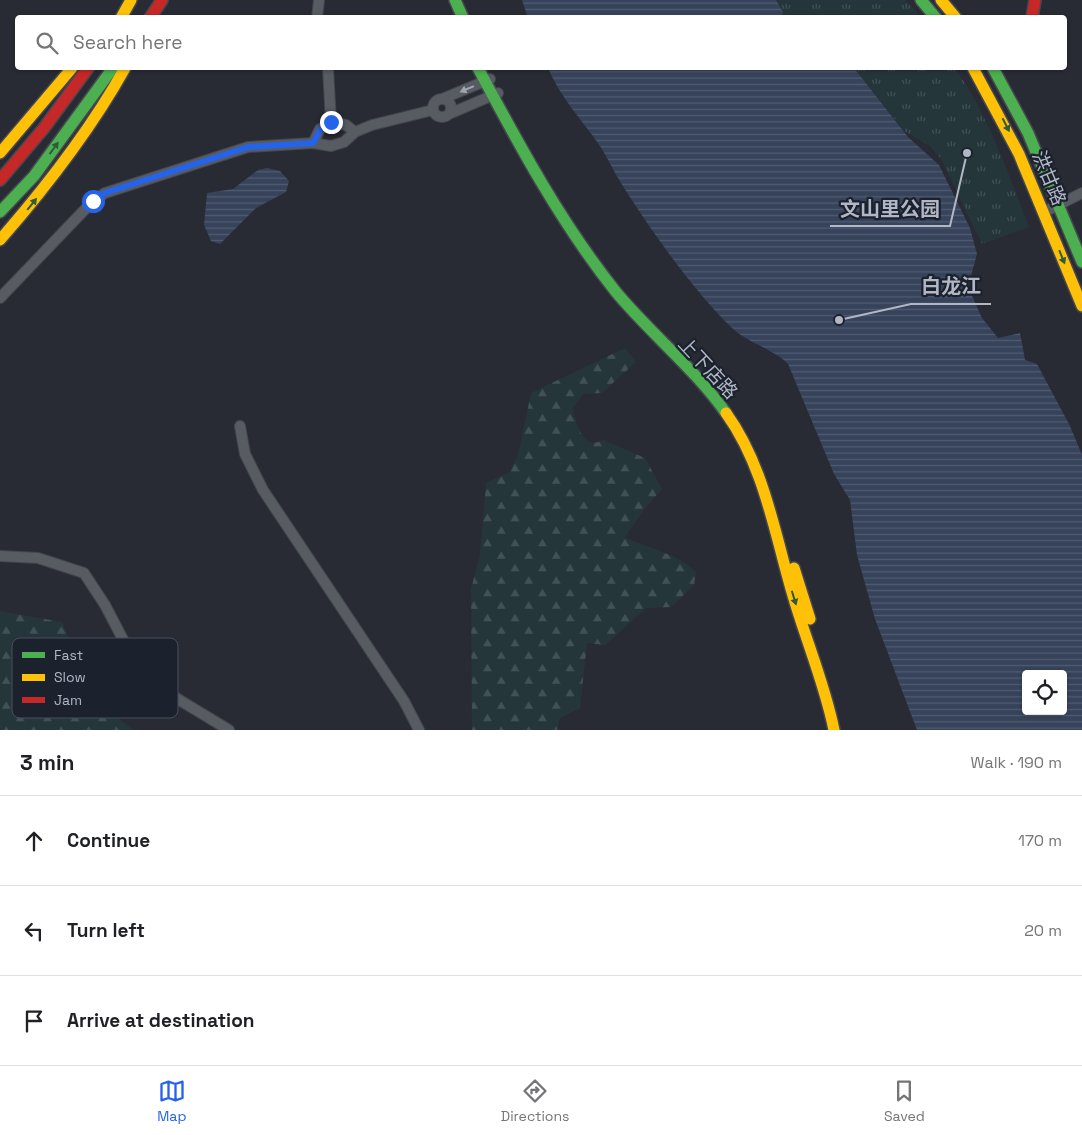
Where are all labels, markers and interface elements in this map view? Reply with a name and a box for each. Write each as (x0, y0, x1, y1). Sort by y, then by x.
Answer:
search box (15, 15, 1067, 70)
icon: search (33, 29, 61, 57)
text: Search here (73, 30, 183, 55)
one-way arrow (460, 86, 474, 94)
route end (320, 111, 343, 134)
one-way arrow (1002, 118, 1010, 132)
one-way arrow (49, 141, 59, 155)
street label: 洪甘路 (1026, 147, 1072, 209)
route start (82, 190, 105, 213)
callout: 文山里公园 (830, 191, 950, 226)
text: 文山里公园 (840, 196, 940, 222)
one-way arrow (27, 197, 38, 210)
one-way arrow (1059, 250, 1067, 264)
callout: 白龙江 (911, 269, 991, 304)
text: 白龙江 (921, 273, 981, 299)
street label: 上下店路 (673, 332, 743, 404)
one-way arrow (791, 591, 798, 606)
legend (12, 638, 178, 718)
text: Fast (54, 646, 83, 664)
text: Slow (54, 668, 86, 686)
map controls (1022, 670, 1067, 715)
button: locate (1022, 670, 1067, 715)
text: Jam (54, 691, 82, 709)
text: 3 min (20, 749, 75, 776)
text: Walk · 190 m (971, 752, 1062, 773)
icon: ahead (20, 827, 48, 855)
text: Continue (67, 828, 150, 853)
text: 170 m (1018, 830, 1062, 851)
icon: left (20, 917, 48, 945)
text: Turn left (67, 918, 145, 943)
text: 20 m (1024, 920, 1062, 941)
icon: arrive (20, 1007, 48, 1035)
text: Arrive at destination (67, 1008, 255, 1033)
tab: Map (157, 1077, 186, 1125)
tab: Directions (501, 1077, 569, 1125)
tab: Saved (884, 1077, 925, 1125)

